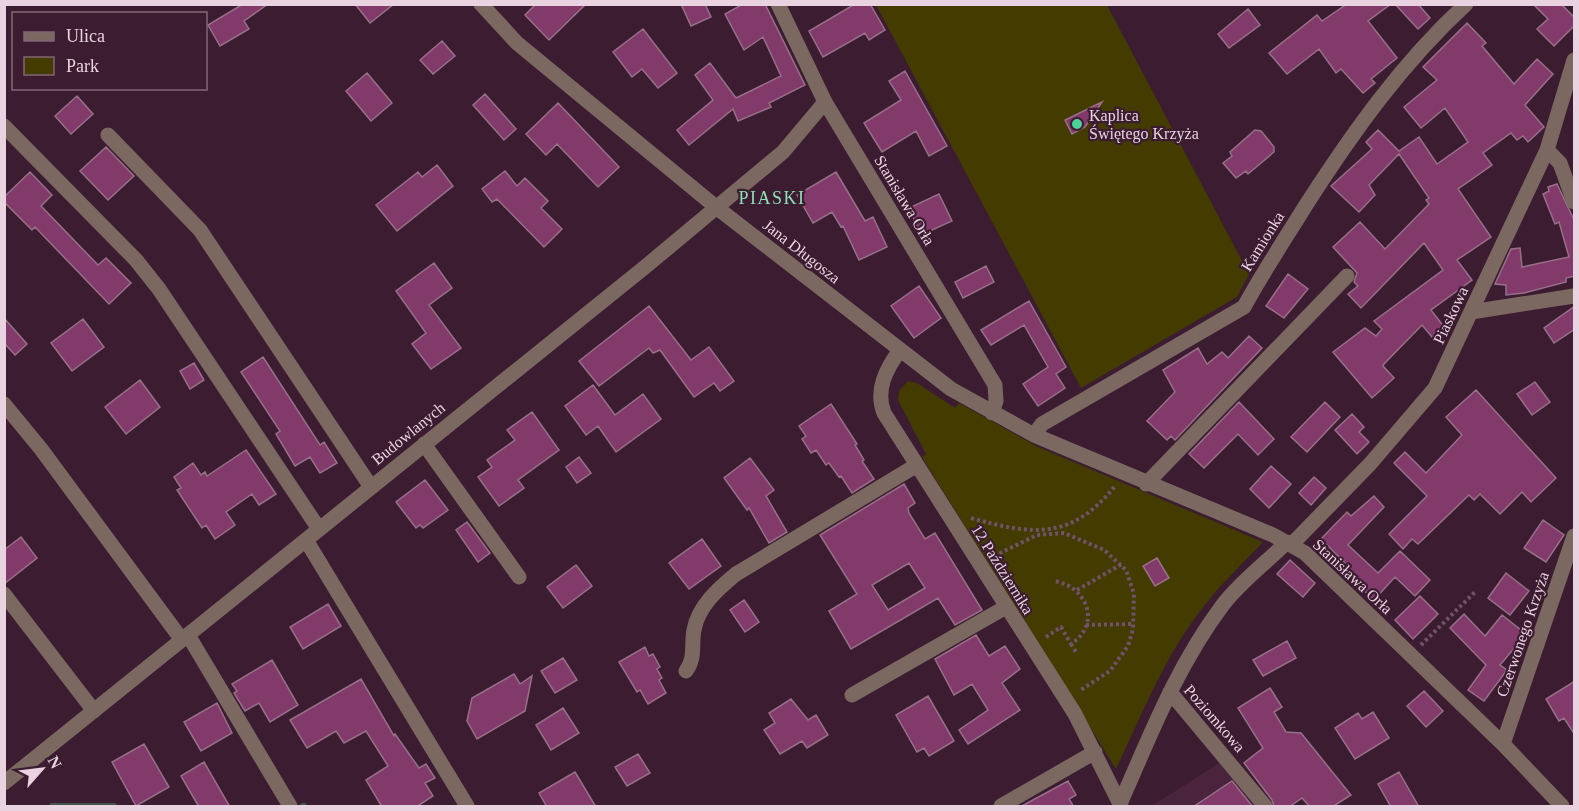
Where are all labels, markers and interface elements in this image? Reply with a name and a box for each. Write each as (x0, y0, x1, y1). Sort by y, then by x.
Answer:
legend (12, 12, 207, 90)
text: Ulica (66, 26, 105, 46)
text: Park (66, 56, 99, 76)
place label: Kaplica Świętego Krzyża (1089, 107, 1199, 143)
marker: Kaplica Świętego Krzyża (1070, 117, 1084, 131)
street label: Stanisława Orła (871, 152, 938, 248)
district label: PIASKI (738, 188, 806, 208)
street label: Kamionka (1238, 208, 1287, 274)
street label: Jana Długosza (759, 216, 844, 287)
street label: Piaskowa (1430, 284, 1471, 347)
street label: Budowlanych (368, 399, 449, 469)
street label: 12 Października (968, 521, 1037, 617)
street label: Stanisława Orła (1310, 535, 1396, 617)
street label: Czerwonego Krzyża (1493, 569, 1553, 699)
street label: Poziomkowa (1181, 681, 1248, 755)
north arrow (12, 739, 72, 799)
text: N (45, 753, 65, 772)

